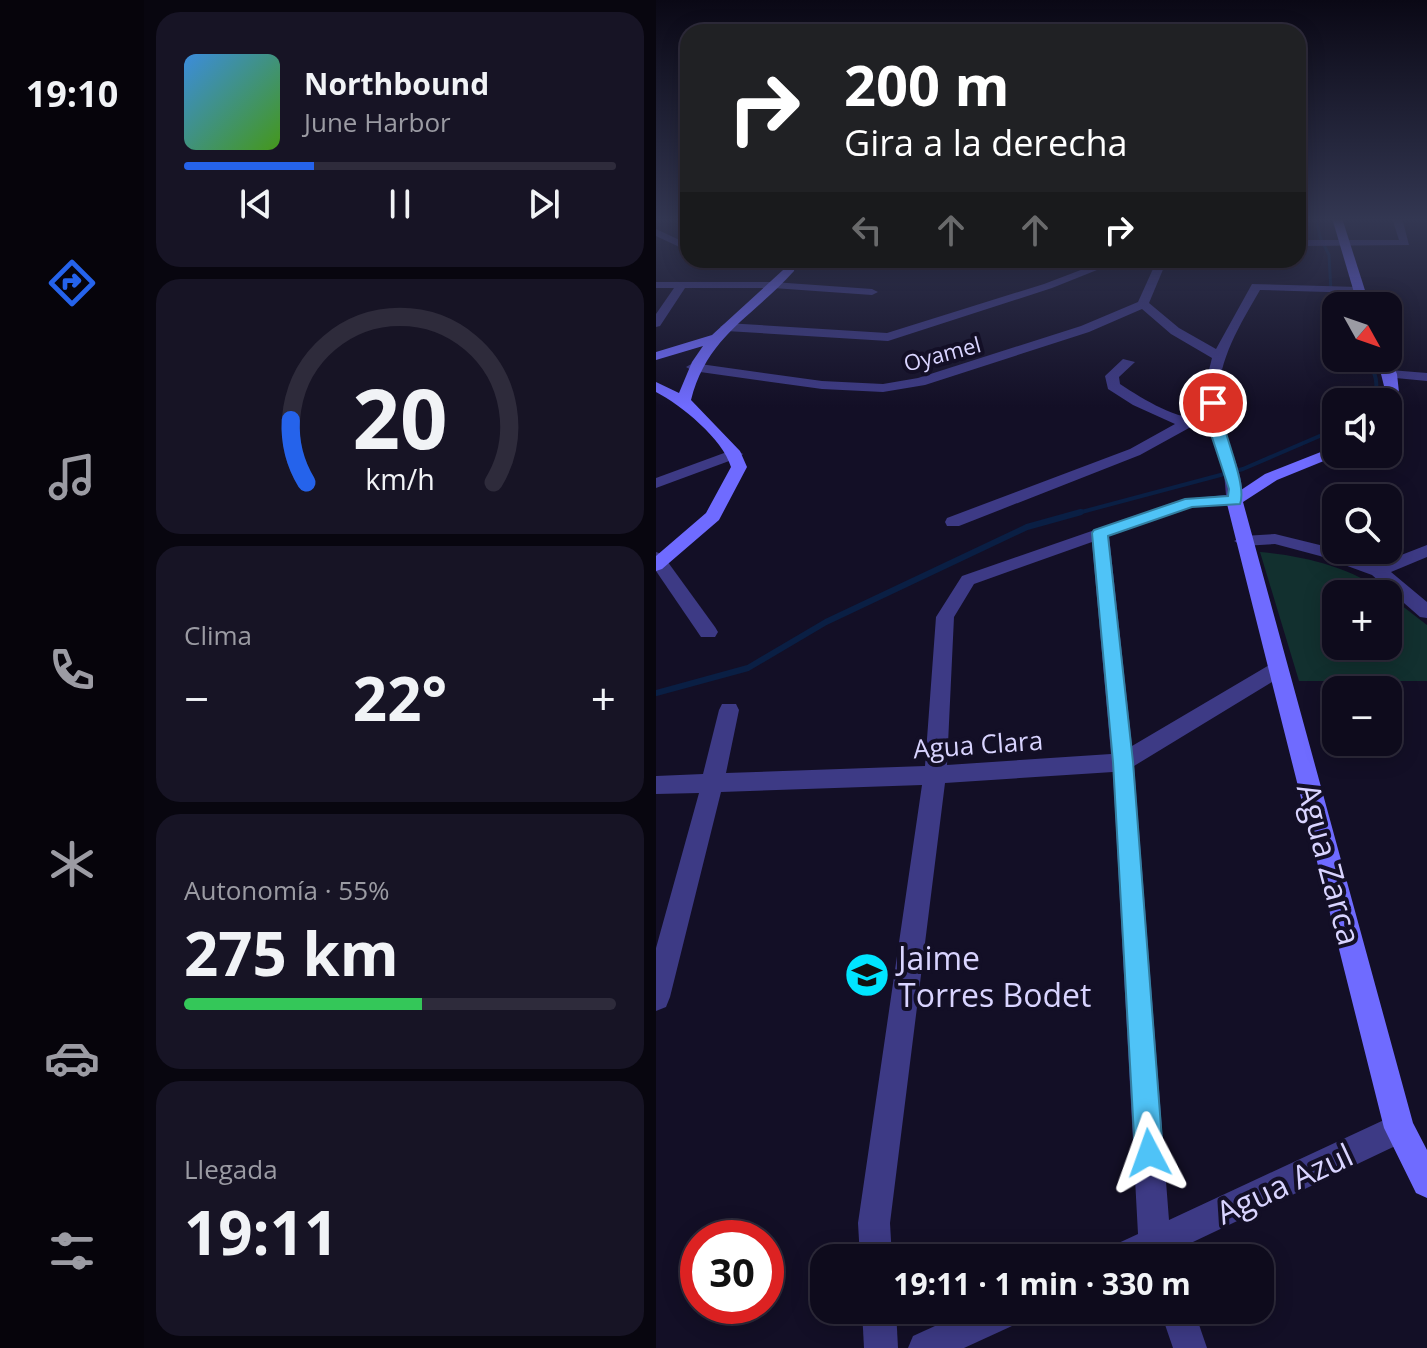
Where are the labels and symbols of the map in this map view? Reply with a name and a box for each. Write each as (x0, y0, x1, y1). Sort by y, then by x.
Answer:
north arrow (1322, 292, 1402, 372)
street label: Oyamel (900, 328, 984, 378)
pin (1179, 369, 1247, 437)
street label: Agua Clara (912, 722, 1044, 766)
street label: Agua Zarca (1288, 778, 1372, 950)
place label: Jaime Torres Bodet (895, 936, 1091, 1016)
school or university icon: Jaime Torres Bodet (843, 951, 891, 999)
position arrow (1107, 1111, 1191, 1195)
street label: Agua Azul (1209, 1133, 1359, 1233)
speed limit sign: 30 (680, 1220, 784, 1324)

